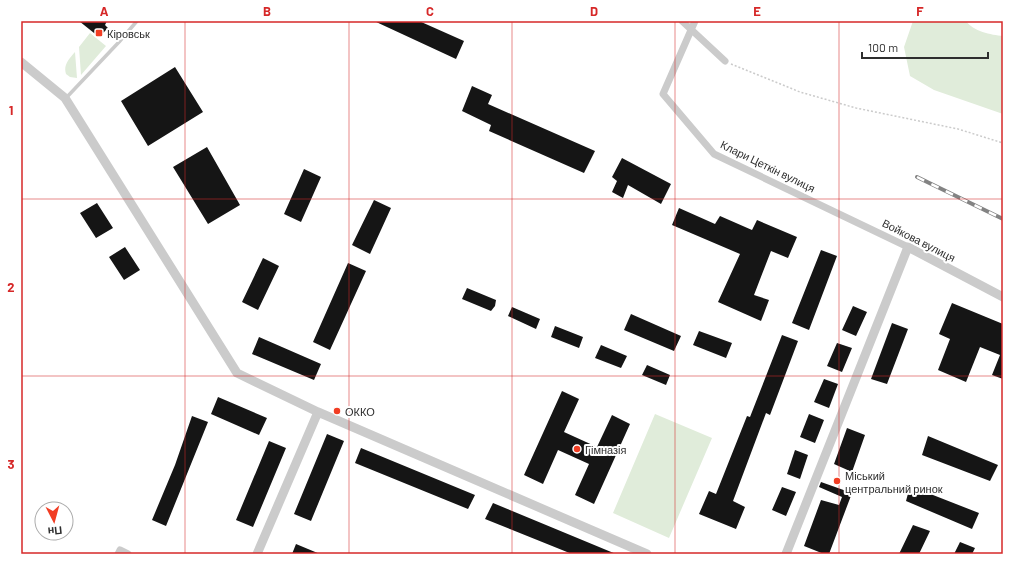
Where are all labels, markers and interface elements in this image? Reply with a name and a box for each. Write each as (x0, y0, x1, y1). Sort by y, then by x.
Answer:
text: A (100, 3, 109, 19)
text: B (263, 3, 271, 19)
text: C (426, 3, 434, 19)
text: D (590, 3, 598, 19)
text: E (753, 3, 761, 19)
text: F (916, 3, 924, 19)
place label: Кіровськ (107, 27, 150, 40)
marker: Кіровськ (94, 28, 104, 38)
scale bar (862, 34, 988, 60)
text: 100 m (868, 40, 898, 54)
text: 1 (9, 102, 13, 118)
street label: Клари Цеткін вулиця (719, 137, 817, 195)
street label: Войкова вулиця (880, 216, 958, 264)
text: 2 (7, 279, 15, 295)
place label: ОККО (345, 405, 375, 418)
marker: ОККО (332, 406, 342, 416)
place label: Гімназія (585, 443, 627, 456)
marker: Гімназія (572, 444, 582, 454)
text: 3 (7, 456, 15, 472)
place label: Міський центральний ринок (845, 469, 943, 495)
marker: Міський центральний ринок (832, 476, 842, 486)
north arrow (34, 501, 74, 541)
text: Пн (47, 524, 63, 539)

